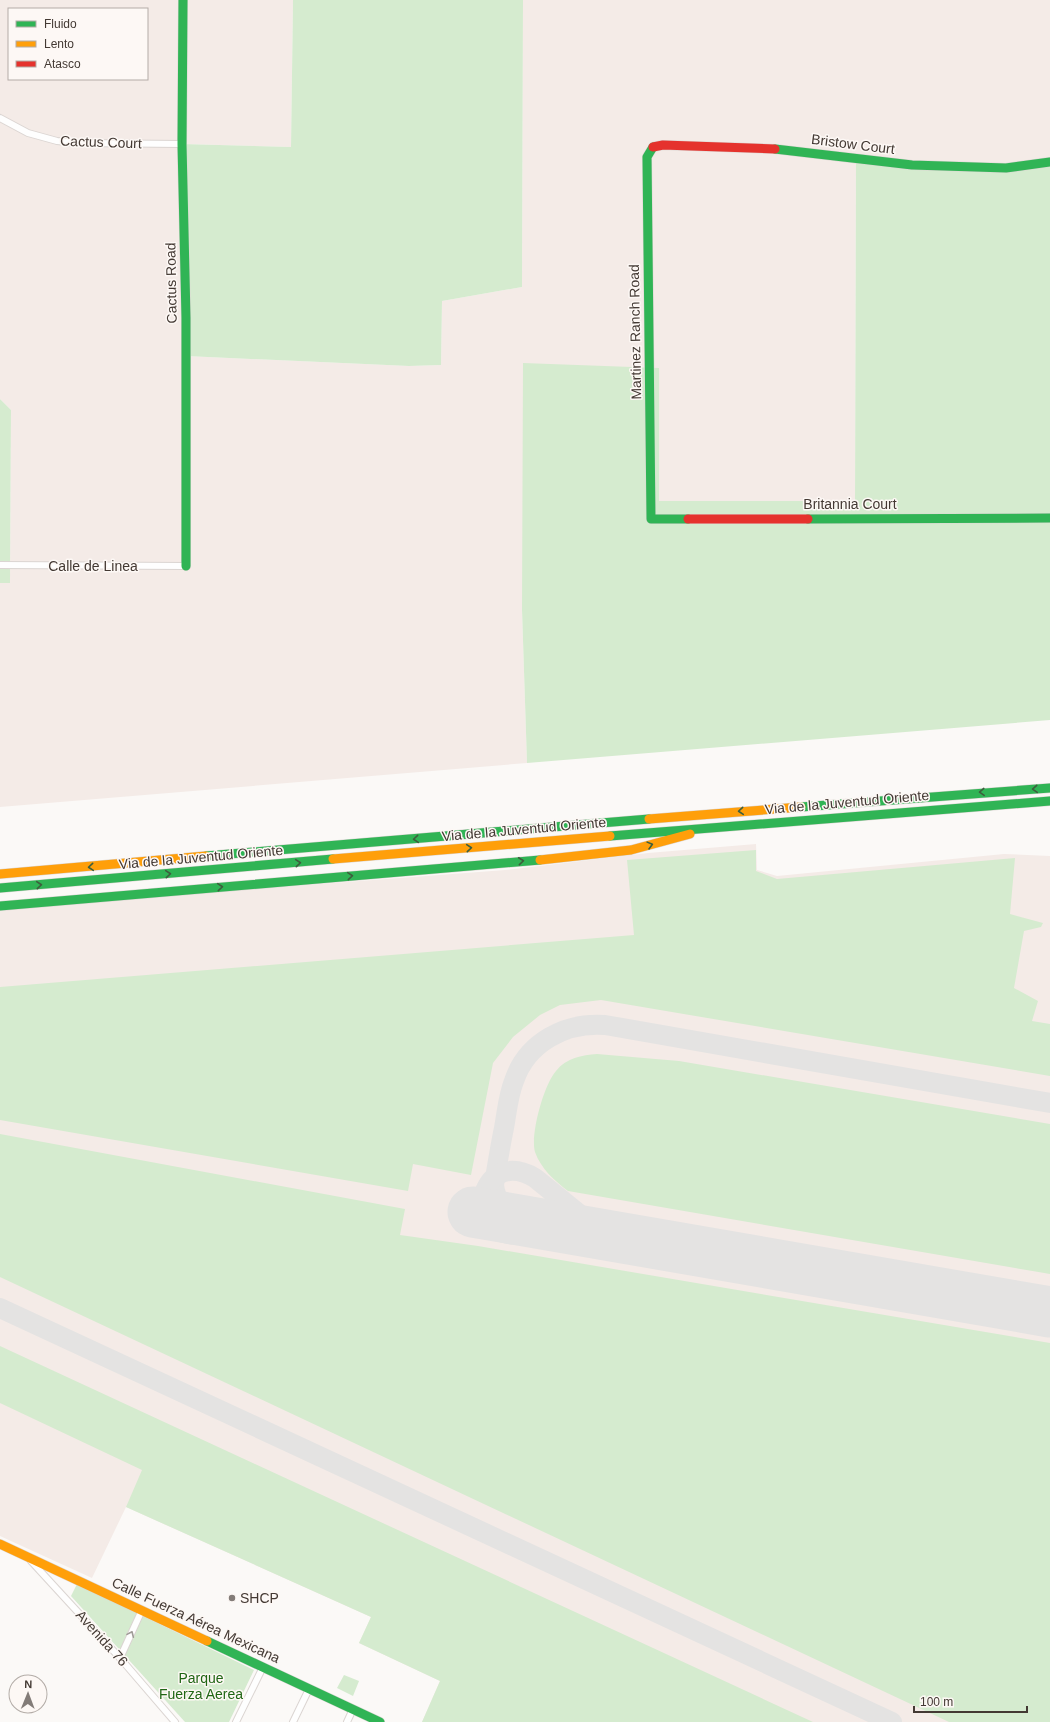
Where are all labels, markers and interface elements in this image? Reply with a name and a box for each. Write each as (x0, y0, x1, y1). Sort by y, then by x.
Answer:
legend (8, 8, 148, 80)
text: Fluido (44, 17, 77, 31)
text: Lento (44, 37, 74, 51)
text: Atasco (44, 57, 81, 71)
street label: Bristow Court (810, 131, 896, 157)
street label: Cactus Court (60, 133, 142, 151)
street label: Cactus Road (162, 242, 180, 324)
street label: Martinez Ranch Road (626, 264, 644, 400)
street label: Britannia Court (803, 496, 897, 512)
street label: Calle de Linea (48, 558, 138, 574)
one-way arrow (1032, 785, 1038, 794)
street label: Via de la Juventud Oriente (764, 787, 930, 817)
one-way arrow (979, 788, 985, 796)
one-way arrow (738, 807, 744, 816)
street label: Via de la Juventud Oriente (441, 814, 607, 844)
one-way arrow (413, 834, 419, 843)
street label: Via de la Juventud Oriente (118, 842, 284, 872)
one-way arrow (647, 842, 653, 850)
one-way arrow (466, 843, 472, 852)
one-way arrow (518, 857, 524, 866)
one-way arrow (295, 858, 301, 867)
one-way arrow (88, 862, 94, 871)
one-way arrow (165, 869, 171, 878)
one-way arrow (347, 872, 353, 881)
one-way arrow (36, 881, 42, 890)
one-way arrow (217, 883, 223, 892)
street label: Calle Fuerza Aérea Mexicana (109, 1574, 283, 1666)
place label: SHCP (240, 1590, 279, 1606)
marker: SHCP (227, 1593, 237, 1603)
street label: Avenida 76 (73, 1607, 131, 1669)
one-way arrow (126, 1630, 134, 1638)
park label: Parque Fuerza Aerea (159, 1670, 243, 1702)
north arrow (8, 1674, 48, 1714)
text: N (24, 1678, 32, 1690)
scale bar (914, 1688, 1027, 1714)
text: 100 m (920, 1695, 953, 1709)

